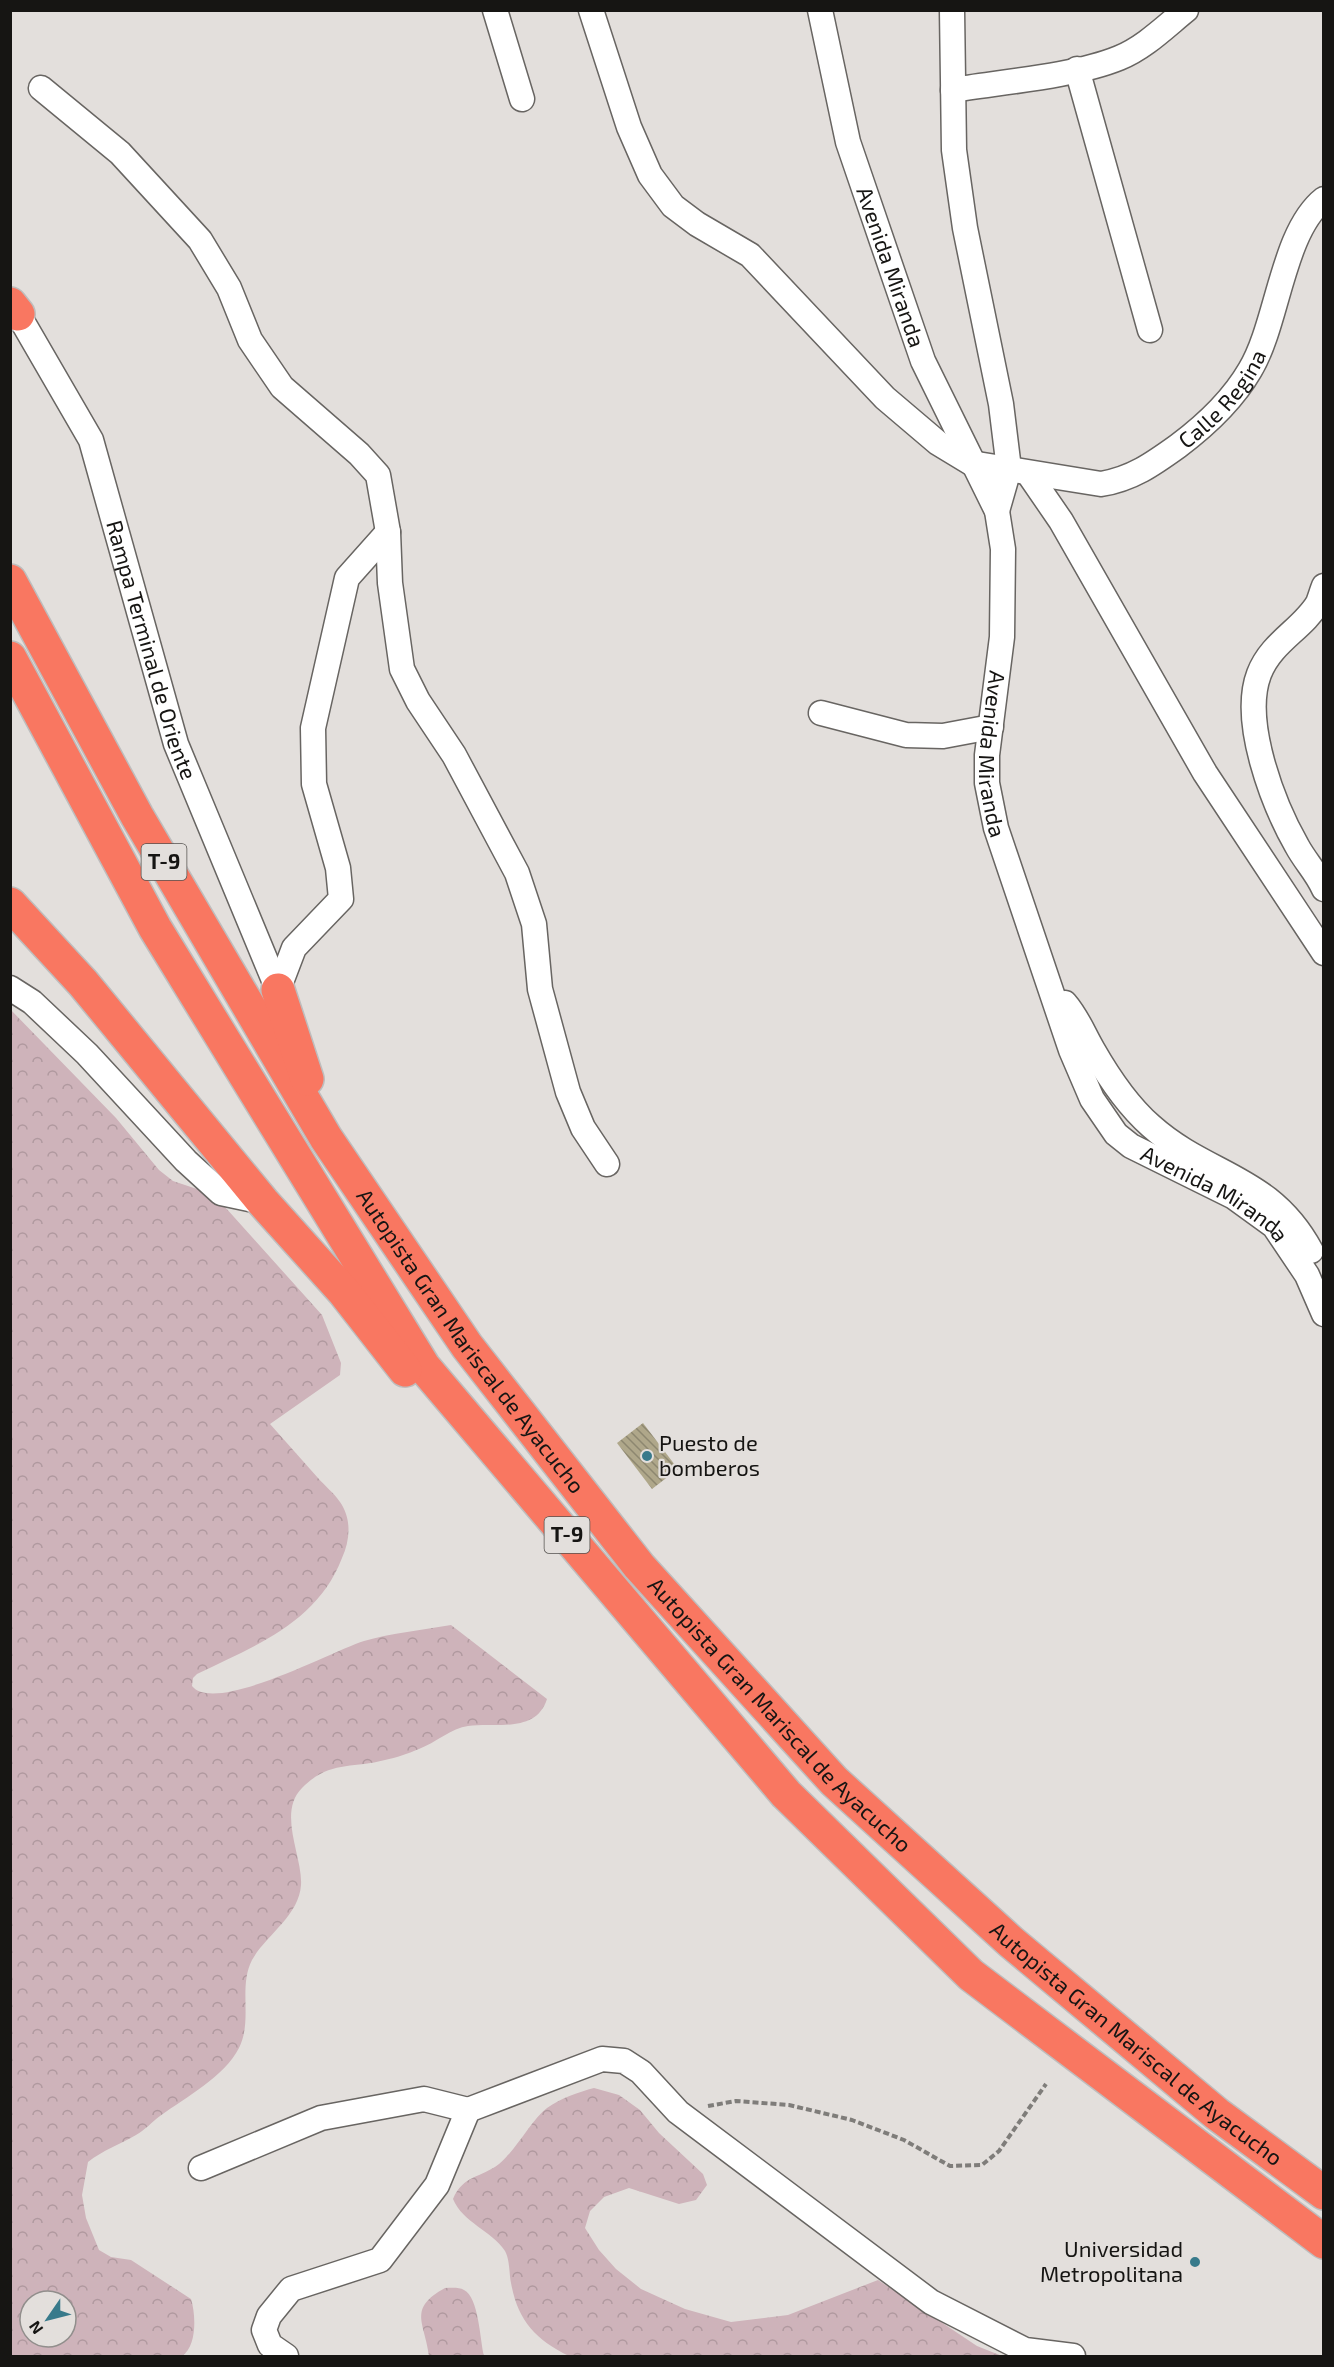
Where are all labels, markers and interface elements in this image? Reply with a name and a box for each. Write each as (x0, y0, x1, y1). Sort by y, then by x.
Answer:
street label: Avenida Miranda (852, 183, 931, 350)
street label: Calle Regina (1173, 345, 1270, 453)
street label: Rampa Terminal de Oriente (102, 517, 203, 783)
street label: Avenida Miranda (975, 669, 1012, 840)
road number: T-9 (142, 844, 186, 880)
street label: Avenida Miranda (1137, 1139, 1295, 1246)
street label: Autopista Gran Mariscal de Ayacucho (352, 1184, 591, 1498)
place label: Puesto de bomberos (659, 1429, 760, 1480)
marker: Puesto de bomberos (640, 1449, 654, 1463)
road number: T-9 (544, 1517, 590, 1553)
street label: Autopista Gran Mariscal de Ayacucho (644, 1571, 917, 1857)
street label: Autopista Gran Mariscal de Ayacucho (985, 1916, 1288, 2170)
place label: Universidad Metropolitana (1040, 2235, 1183, 2286)
marker: Universidad Metropolitana (1188, 2255, 1202, 2269)
north arrow (18, 2289, 78, 2349)
text: N (24, 2318, 46, 2338)

